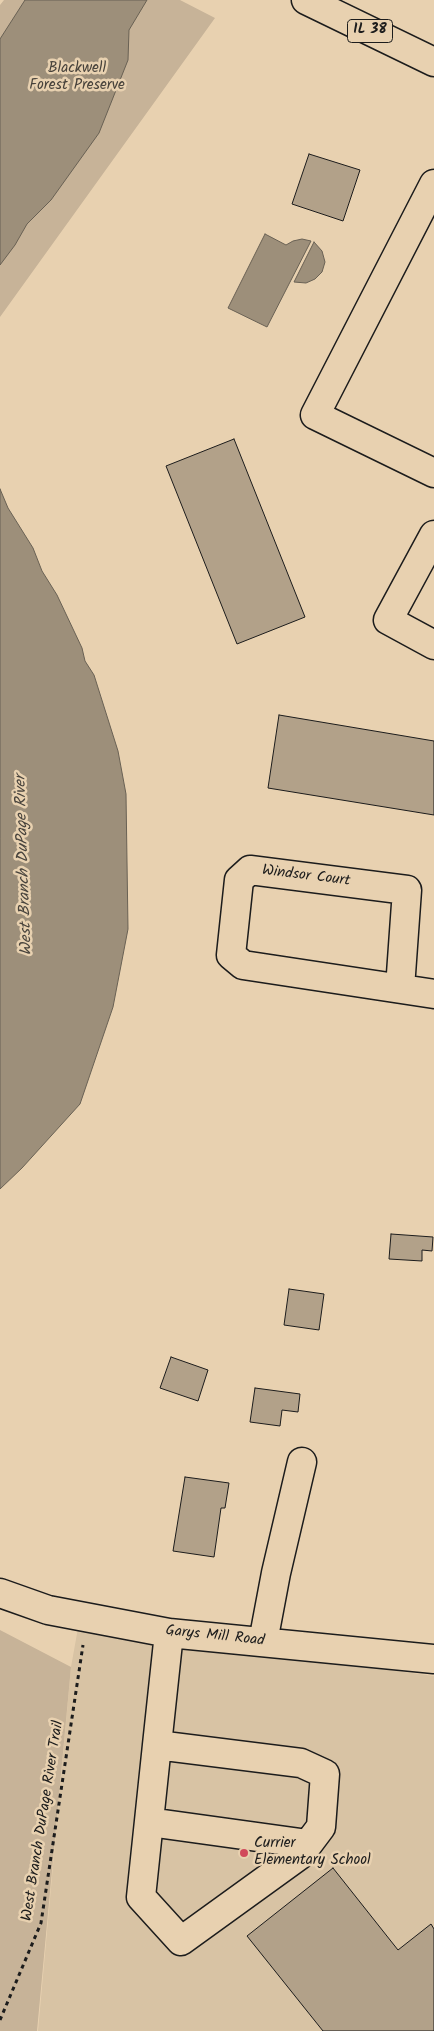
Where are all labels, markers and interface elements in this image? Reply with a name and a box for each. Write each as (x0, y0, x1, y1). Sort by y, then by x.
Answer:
road number: IL 38 (348, 20, 392, 42)
park label: Blackwell Forest Preserve (29, 60, 125, 95)
water label: West Branch DuPage River (12, 774, 38, 956)
street label: Windsor Court (261, 863, 351, 891)
street label: Garys Mill Road (165, 1623, 265, 1651)
street label: West Branch DuPage River Trail (19, 1720, 69, 1922)
place label: Currier Elementary School (254, 1835, 371, 1870)
marker: Currier Elementary School (238, 1847, 250, 1859)

